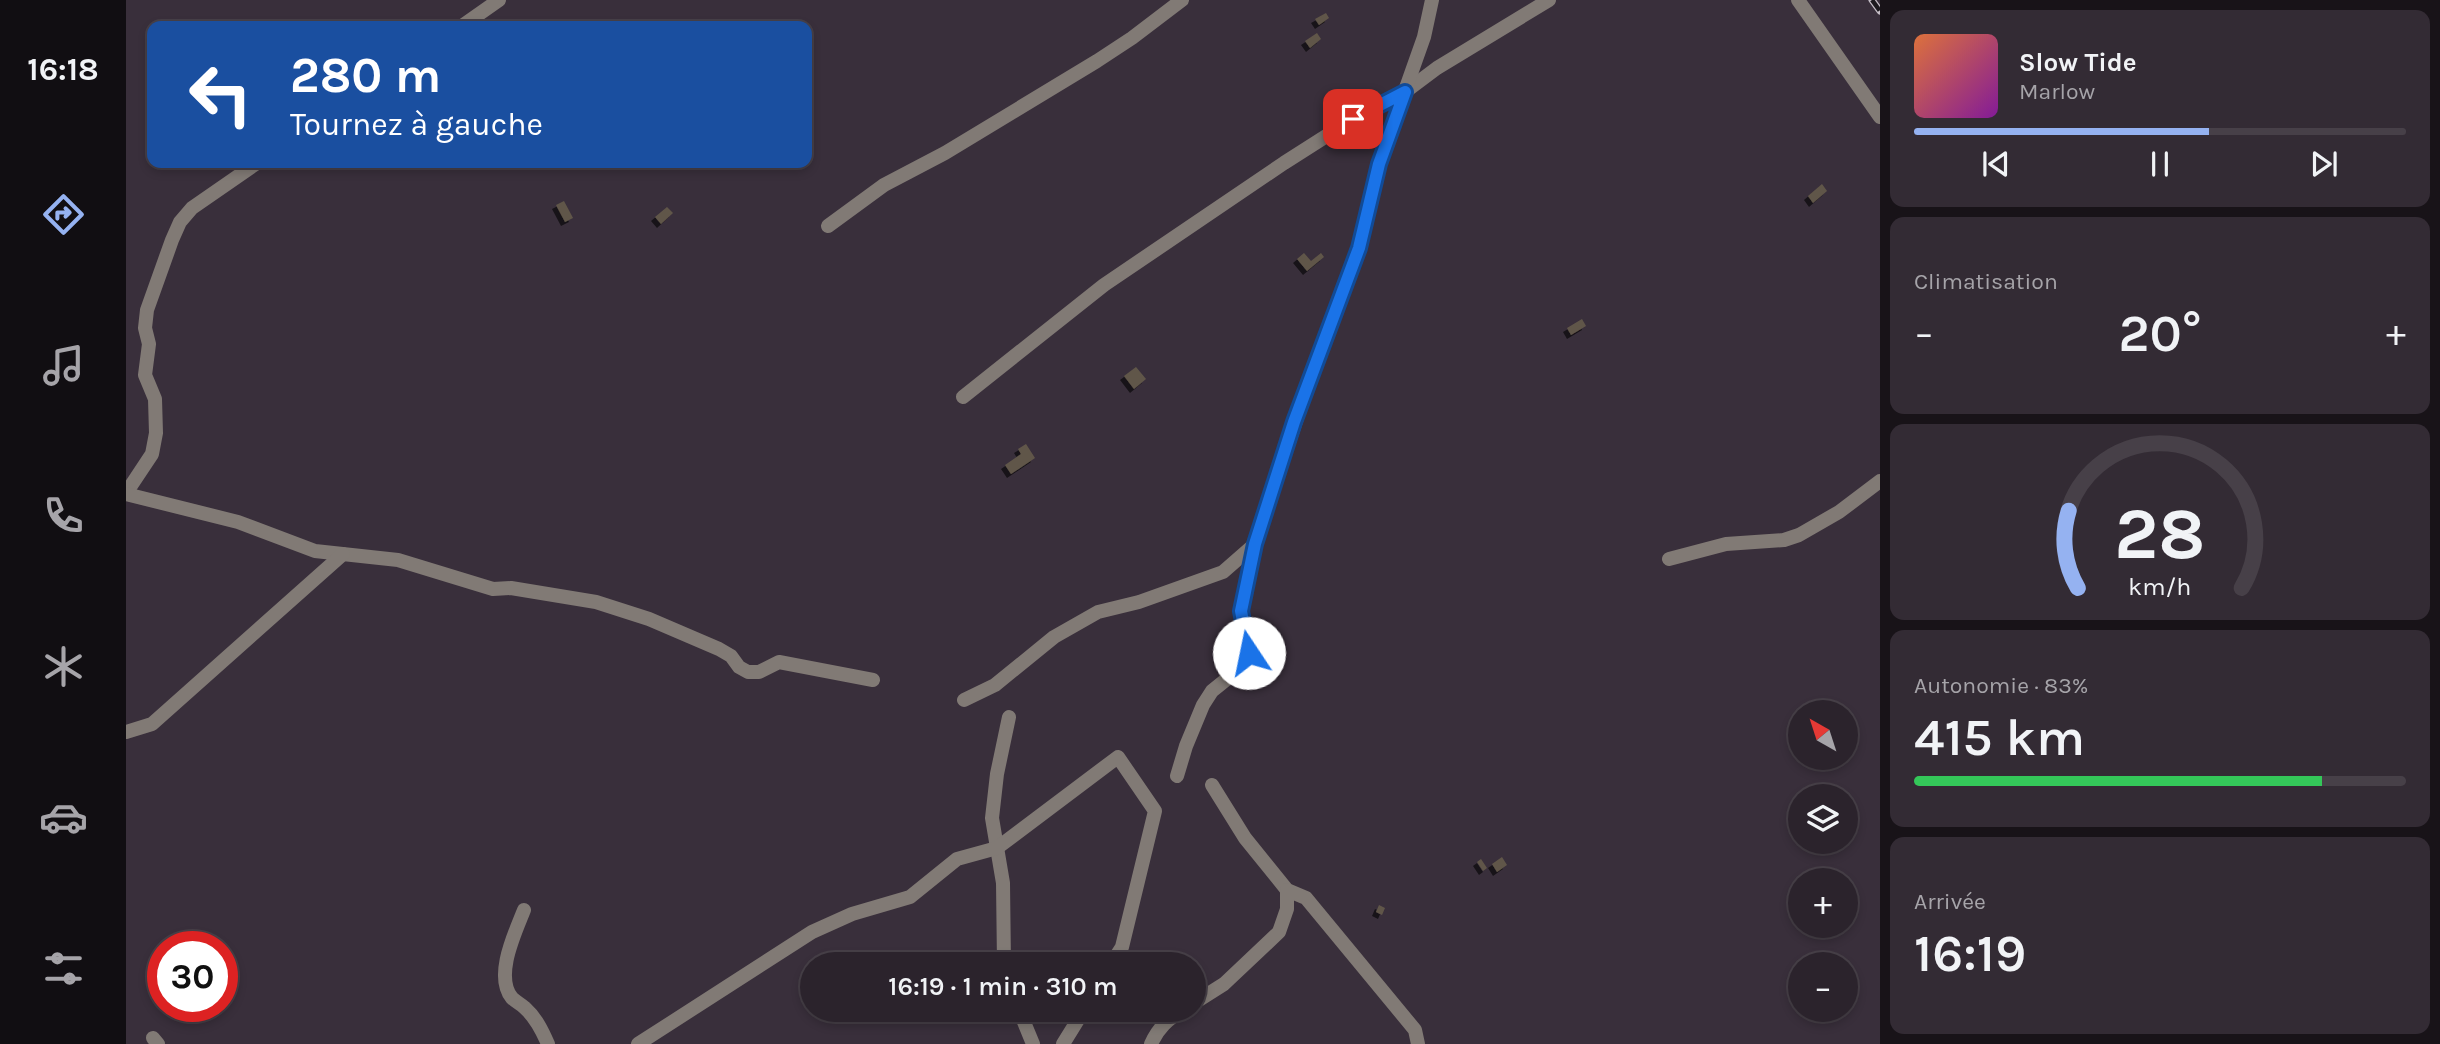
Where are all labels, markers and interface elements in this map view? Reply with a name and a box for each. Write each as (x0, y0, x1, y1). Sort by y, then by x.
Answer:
text: 280 m (290, 47, 441, 104)
text: Slow Tide (2019, 47, 2137, 78)
icon: left (175, 49, 266, 140)
text: 16:18 (27, 51, 99, 88)
text: Marlow (2019, 78, 2095, 105)
pin (1323, 89, 1383, 149)
icon: arrive (1334, 100, 1372, 138)
text: Tournez à gauche (290, 106, 543, 143)
icon: previous (1977, 145, 2015, 183)
icon: pause (2141, 145, 2179, 183)
icon: next (2305, 145, 2343, 183)
icon: directions (39, 190, 88, 239)
text: Climatisation (1914, 268, 2058, 295)
text: 20° (2119, 303, 2201, 364)
text: − (1914, 311, 1934, 356)
text: + (2386, 311, 2406, 356)
icon: music (39, 341, 88, 390)
icon: phone (39, 491, 88, 540)
text: 28 (2114, 491, 2206, 576)
text: km/h (2128, 572, 2192, 601)
position arrow (1212, 616, 1286, 690)
icon: climate (39, 642, 88, 691)
text: Autonomie · 83% (1914, 672, 2088, 699)
north arrow (1788, 700, 1858, 770)
map controls (1788, 700, 1858, 1022)
text: 415 km (1914, 707, 2085, 768)
button: layers (1788, 784, 1858, 854)
icon: car (39, 793, 88, 842)
button: + (1788, 868, 1858, 938)
text: Arrivée (1914, 888, 1986, 915)
text: 16:19 (1914, 923, 2026, 984)
speed limit sign: 30 (147, 931, 238, 1022)
icon: filters (39, 944, 88, 993)
button: − (1788, 952, 1858, 1022)
text: 16:19 · 1 min · 310 m (888, 971, 1118, 1002)

